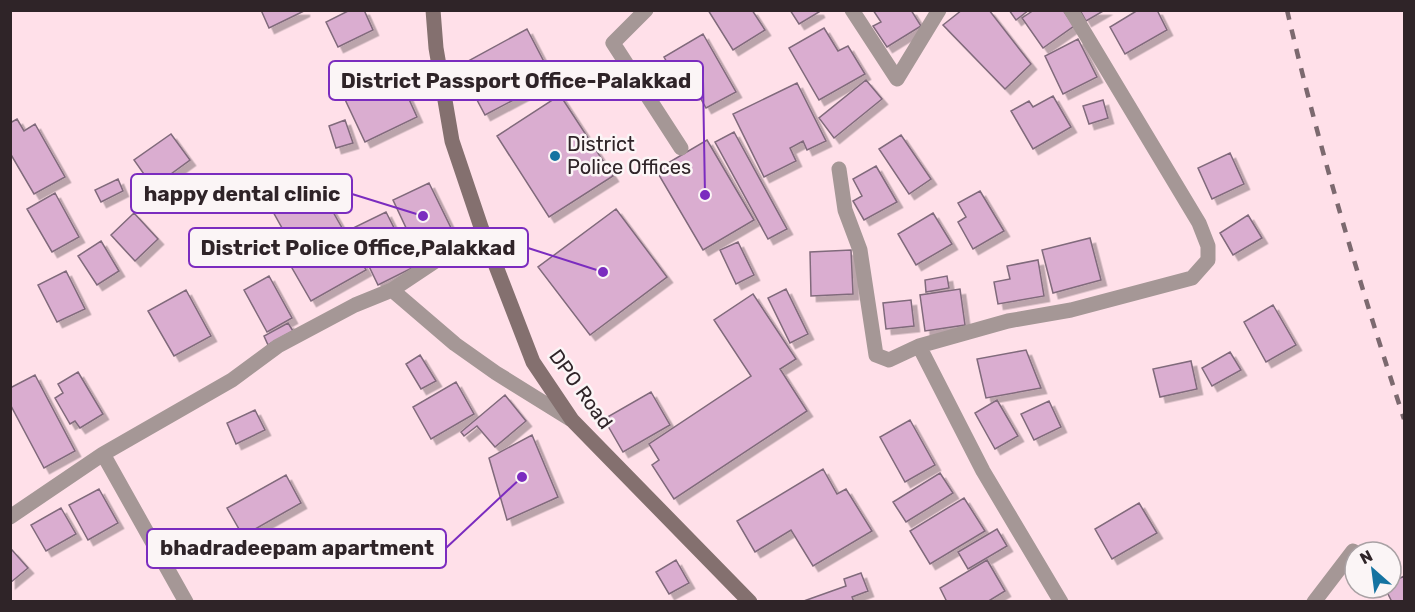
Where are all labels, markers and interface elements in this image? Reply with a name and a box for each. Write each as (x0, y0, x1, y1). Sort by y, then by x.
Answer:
callout: District Passport Office-Palakkad (329, 61, 703, 100)
text: District Passport Office-Palakkad (341, 68, 691, 93)
place label: District Police Offices (567, 132, 691, 179)
marker: District Police Offices (548, 149, 562, 163)
callout: happy dental clinic (131, 174, 352, 213)
text: happy dental clinic (144, 181, 340, 206)
callout: District Police Office,Palakkad (189, 228, 528, 267)
text: District Police Office,Palakkad (200, 235, 516, 260)
street label: DPO Road (544, 345, 618, 433)
callout: bhadradeepam apartment (147, 529, 446, 568)
text: bhadradeepam apartment (160, 535, 434, 560)
north arrow (1343, 540, 1403, 600)
text: N (1357, 546, 1376, 568)

